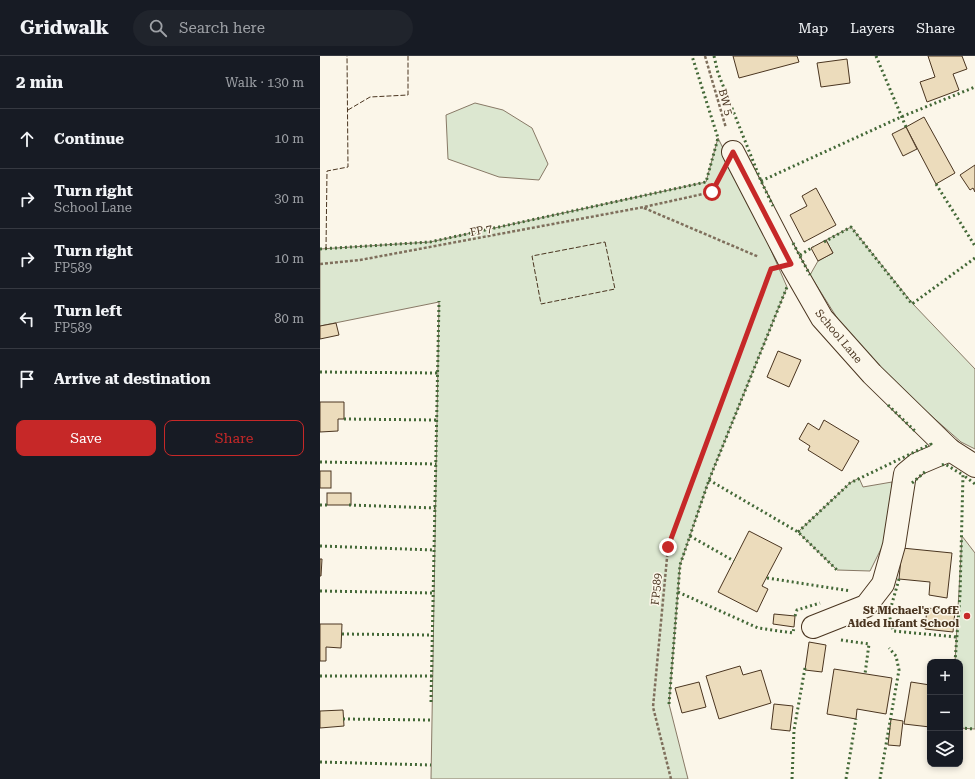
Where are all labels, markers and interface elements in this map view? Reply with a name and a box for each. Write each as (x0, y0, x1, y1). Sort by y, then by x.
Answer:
search box (133, 10, 413, 46)
text: Gridwalk (20, 16, 109, 39)
icon: search (147, 17, 169, 39)
text: Search here (179, 19, 265, 37)
text: Map (798, 20, 828, 36)
text: Layers (850, 20, 894, 36)
text: Share (916, 20, 955, 36)
text: 2 min (16, 72, 63, 92)
text: Walk · 130 m (225, 75, 304, 90)
street label: BW 5 (716, 87, 736, 117)
icon: ahead (16, 128, 38, 150)
text: Continue (54, 130, 124, 148)
text: 10 m (274, 131, 304, 146)
text: Turn right (54, 182, 133, 200)
route start (703, 183, 721, 201)
icon: right (16, 188, 38, 210)
text: 30 m (274, 191, 304, 206)
text: School Lane (54, 200, 132, 215)
street label: FP 7 (469, 222, 493, 239)
text: Turn right (54, 242, 133, 260)
icon: right (16, 248, 38, 270)
text: 10 m (274, 251, 304, 266)
text: FP589 (54, 260, 92, 275)
text: Turn left (54, 302, 122, 320)
street label: School Lane (812, 307, 865, 366)
icon: left (16, 308, 38, 330)
text: 80 m (274, 311, 304, 326)
text: FP589 (54, 320, 92, 335)
icon: arrive (16, 368, 38, 390)
text: Arrive at destination (54, 370, 210, 388)
button: Save (16, 420, 156, 456)
button: Share (164, 420, 304, 456)
route end (659, 538, 677, 556)
street label: FP589 (649, 572, 664, 606)
place label: St Michael's CofE Aided Infant School (847, 604, 959, 630)
marker: St Michael's CofE Aided Infant School (962, 611, 972, 621)
map controls (927, 659, 963, 767)
button: + (927, 659, 963, 695)
button: − (927, 695, 963, 731)
button: layers (927, 731, 963, 767)

